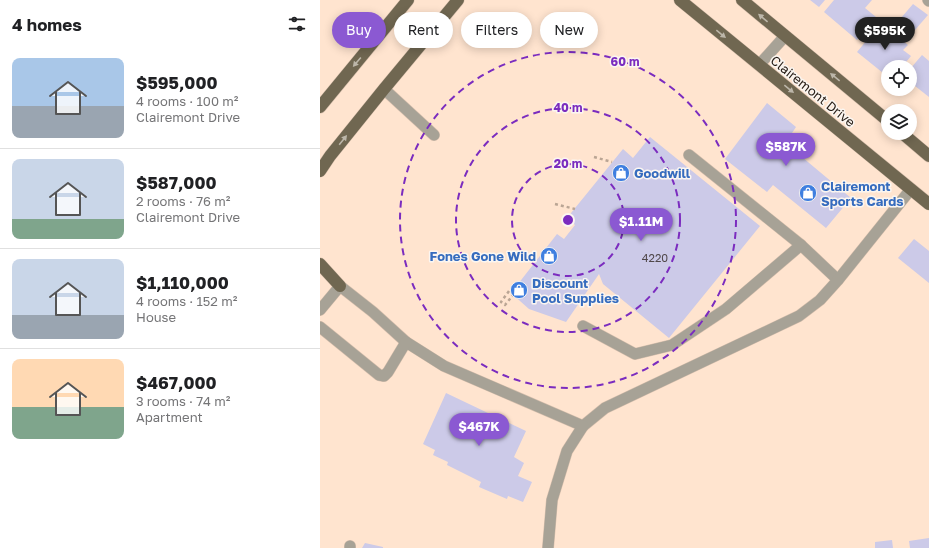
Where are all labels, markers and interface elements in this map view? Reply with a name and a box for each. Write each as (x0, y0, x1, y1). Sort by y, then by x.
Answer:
chip: Buy (332, 12, 386, 48)
chip: Rent (394, 12, 453, 48)
chip: Filters (461, 12, 532, 48)
chip: New (540, 12, 598, 48)
icon: filters (286, 13, 308, 35)
one-way arrow (758, 13, 769, 22)
text: 4 homes (12, 14, 82, 35)
pin: $595K (857, 17, 913, 51)
text: $595K (864, 22, 906, 38)
one-way arrow (716, 29, 727, 38)
street label: Clairemont Drive (767, 52, 859, 130)
text: 60 m (611, 54, 639, 69)
one-way arrow (352, 57, 361, 68)
map controls (881, 60, 917, 140)
button: locate (881, 60, 917, 96)
text: $595,000 (136, 72, 218, 93)
one-way arrow (829, 73, 840, 81)
icon: home (44, 74, 92, 122)
one-way arrow (783, 85, 794, 94)
text: 4 rooms · 100 m² (136, 93, 238, 109)
text: 40 m (554, 100, 582, 115)
button: layers (881, 104, 917, 140)
text: Clairemont Drive (136, 109, 240, 125)
pin: $587K (758, 133, 814, 167)
one-way arrow (339, 134, 348, 145)
text: $587K (765, 138, 807, 154)
text: 20 m (554, 156, 582, 171)
shop icon: Goodwill (611, 163, 631, 183)
place label: Goodwill (634, 165, 691, 181)
text: $587,000 (136, 172, 217, 193)
icon: home (44, 175, 92, 223)
place label: Clairemont Sports Cards (821, 178, 904, 209)
shop icon: Clairemont Sports Cards (798, 183, 818, 203)
text: 2 rooms · 76 m² (136, 193, 230, 209)
pin: $1.11M (608, 208, 674, 242)
text: Clairemont Drive (136, 209, 240, 225)
centre of rings (561, 213, 575, 227)
text: $1.11M (619, 213, 663, 229)
shop icon: Fones Gone Wild (539, 246, 559, 266)
place label: Fones Gone Wild (430, 248, 536, 264)
house number: 4220 (642, 251, 668, 264)
text: $1,110,000 (136, 272, 229, 293)
icon: home (44, 275, 92, 323)
place label: Discount Pool Supplies (532, 275, 619, 306)
shop icon: Discount Pool Supplies (509, 280, 529, 300)
text: 4 rooms · 152 m² (136, 293, 237, 309)
text: House (136, 309, 176, 325)
text: $467,000 (136, 372, 217, 393)
icon: home (44, 375, 92, 423)
text: 3 rooms · 74 m² (136, 393, 230, 409)
text: Apartment (136, 409, 203, 425)
pin: $467K (451, 413, 507, 447)
text: $467K (458, 418, 500, 434)

